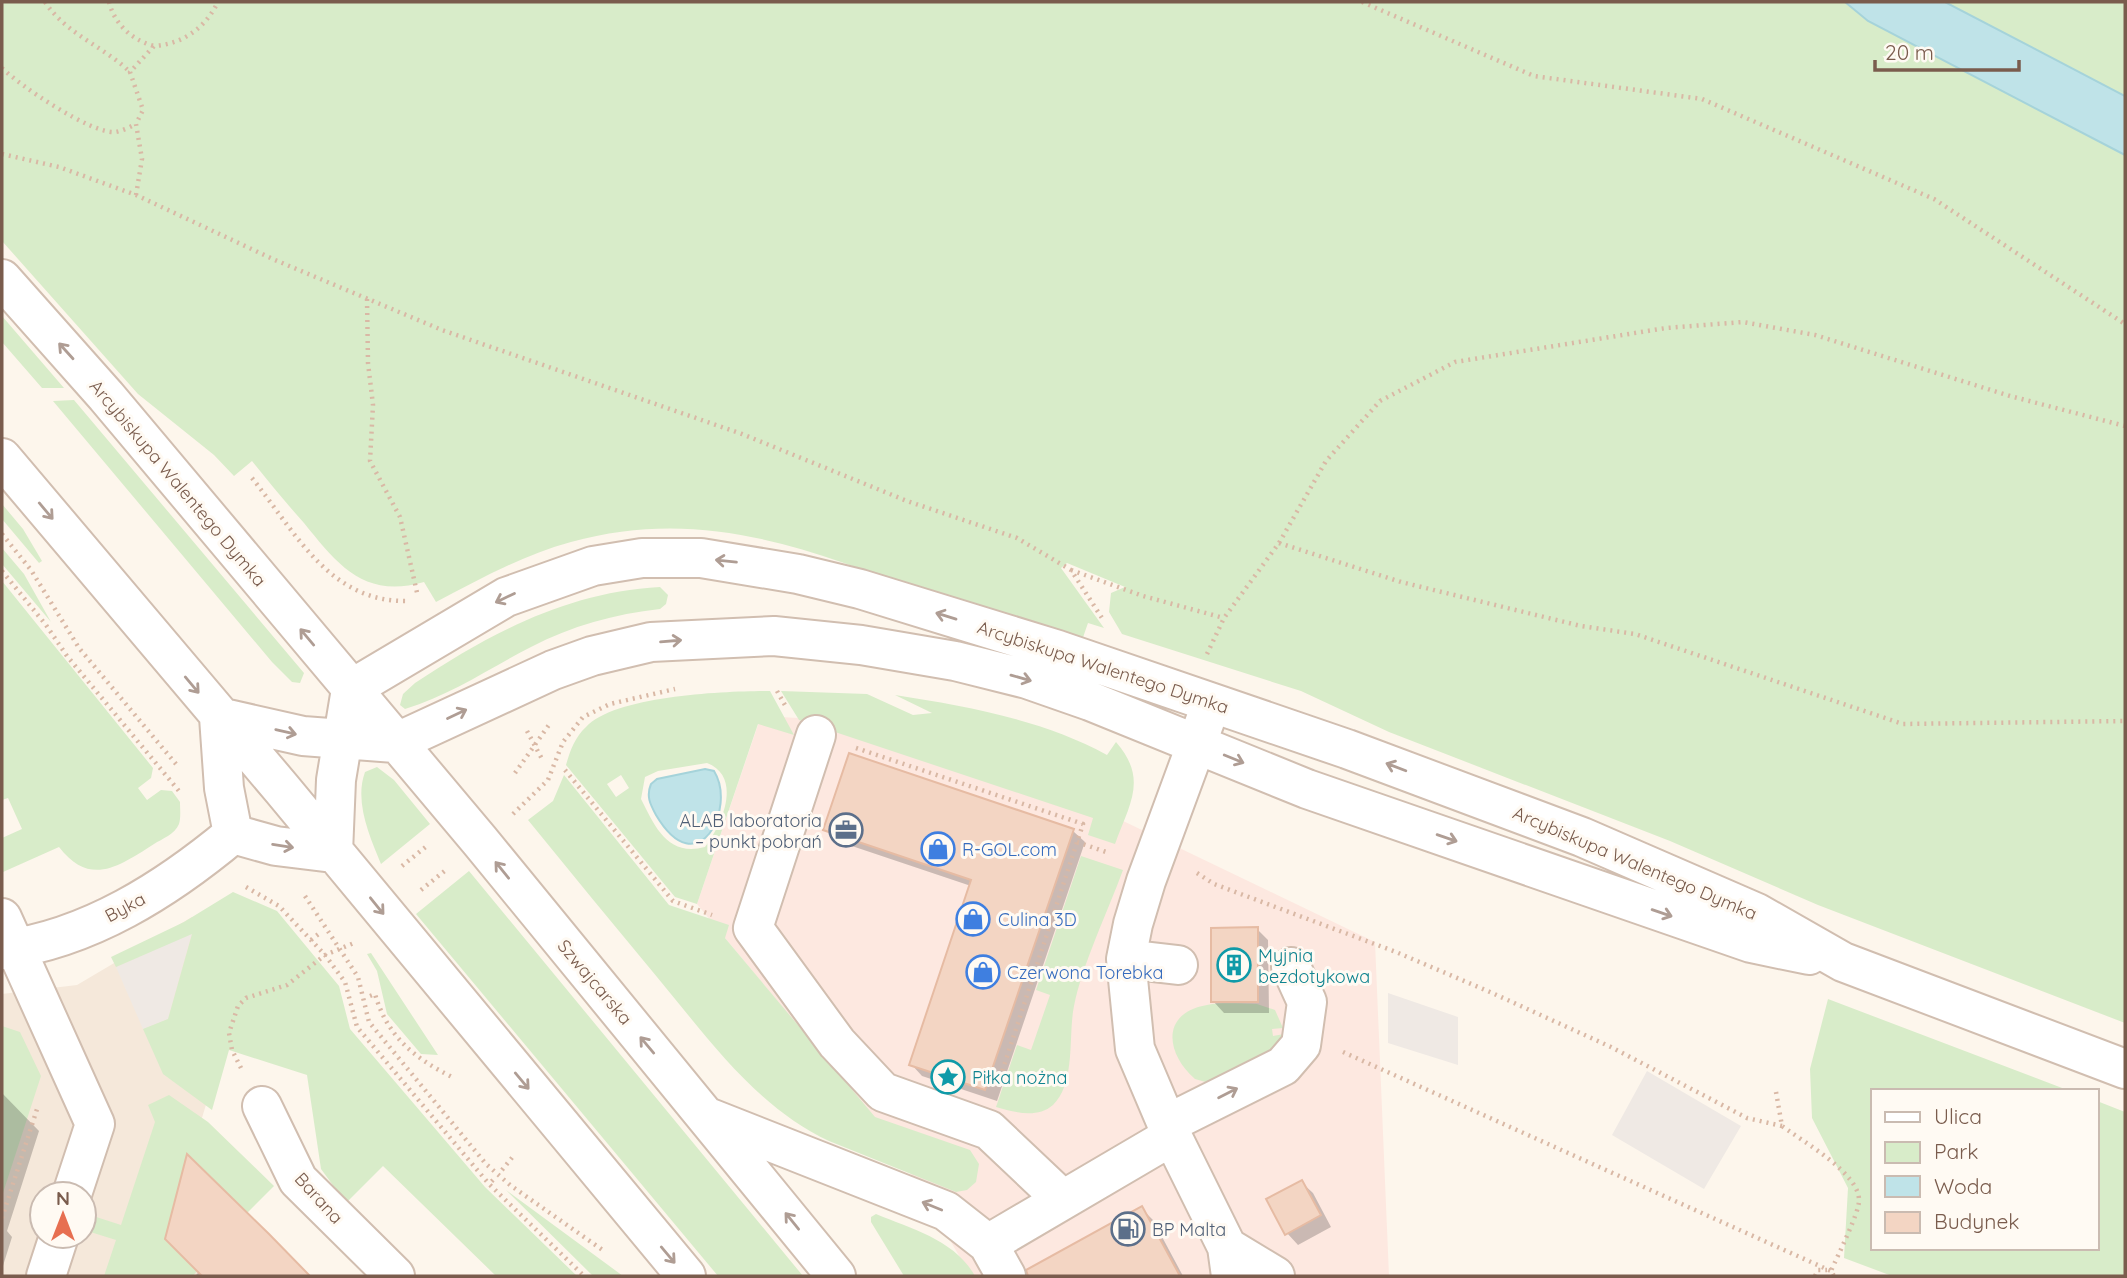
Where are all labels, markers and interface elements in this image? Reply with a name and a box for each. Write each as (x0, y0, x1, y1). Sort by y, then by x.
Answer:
scale bar (1875, 28, 2018, 72)
text: 20 m (1885, 39, 1934, 65)
one-way arrow (58, 342, 74, 360)
street label: Arcybiskupa Walentego Dymka (85, 375, 271, 591)
one-way arrow (38, 501, 54, 519)
one-way arrow (715, 554, 737, 567)
one-way arrow (495, 592, 516, 606)
one-way arrow (935, 608, 957, 621)
street label: Arcybiskupa Walentego Dymka (974, 615, 1232, 719)
one-way arrow (300, 628, 315, 646)
one-way arrow (659, 634, 682, 647)
one-way arrow (1009, 672, 1032, 685)
one-way arrow (184, 675, 200, 693)
one-way arrow (446, 707, 467, 720)
one-way arrow (274, 726, 297, 739)
one-way arrow (1222, 753, 1244, 766)
one-way arrow (1386, 760, 1408, 773)
street label: Arcybiskupa Walentego Dymka (1509, 801, 1761, 925)
place label: ALAB laboratoria – punkt pobrań (679, 809, 822, 853)
office icon: ALAB laboratoria – punkt pobrań (827, 811, 865, 849)
shop icon: R-GOL.com (919, 830, 957, 868)
one-way arrow (1435, 833, 1457, 845)
place label: R-GOL.com (962, 838, 1057, 861)
one-way arrow (271, 840, 294, 853)
one-way arrow (495, 861, 510, 879)
street label: Byka (101, 887, 149, 927)
one-way arrow (369, 896, 385, 914)
shop icon: Culina 3D (954, 900, 992, 938)
place label: Culina 3D (998, 908, 1077, 931)
one-way arrow (1650, 908, 1672, 920)
street label: Szwajcarska (553, 935, 637, 1029)
place label: Myjnia bezdotykowa (1258, 944, 1370, 988)
building icon: Myjnia bezdotykowa (1215, 946, 1253, 984)
shop icon: Czerwona Torebka (964, 953, 1002, 991)
place label: Czerwona Torebka (1007, 961, 1164, 984)
one-way arrow (640, 1036, 655, 1054)
place icon: Piłka nożna (929, 1058, 967, 1096)
place label: Piłka nożna (972, 1066, 1067, 1089)
one-way arrow (514, 1071, 530, 1089)
one-way arrow (1217, 1086, 1238, 1100)
legend (1871, 1089, 2099, 1250)
text: Ulica (1934, 1103, 1982, 1129)
text: Park (1934, 1138, 1978, 1164)
street label: Barana (290, 1167, 348, 1229)
text: Woda (1934, 1173, 1992, 1199)
north arrow (28, 1180, 98, 1250)
text: N (56, 1186, 70, 1210)
one-way arrow (922, 1198, 944, 1211)
text: Budynek (1934, 1208, 2020, 1234)
fuel station icon: BP Malta (1109, 1210, 1147, 1248)
one-way arrow (784, 1212, 799, 1230)
place label: BP Malta (1152, 1218, 1226, 1241)
one-way arrow (660, 1246, 676, 1264)

